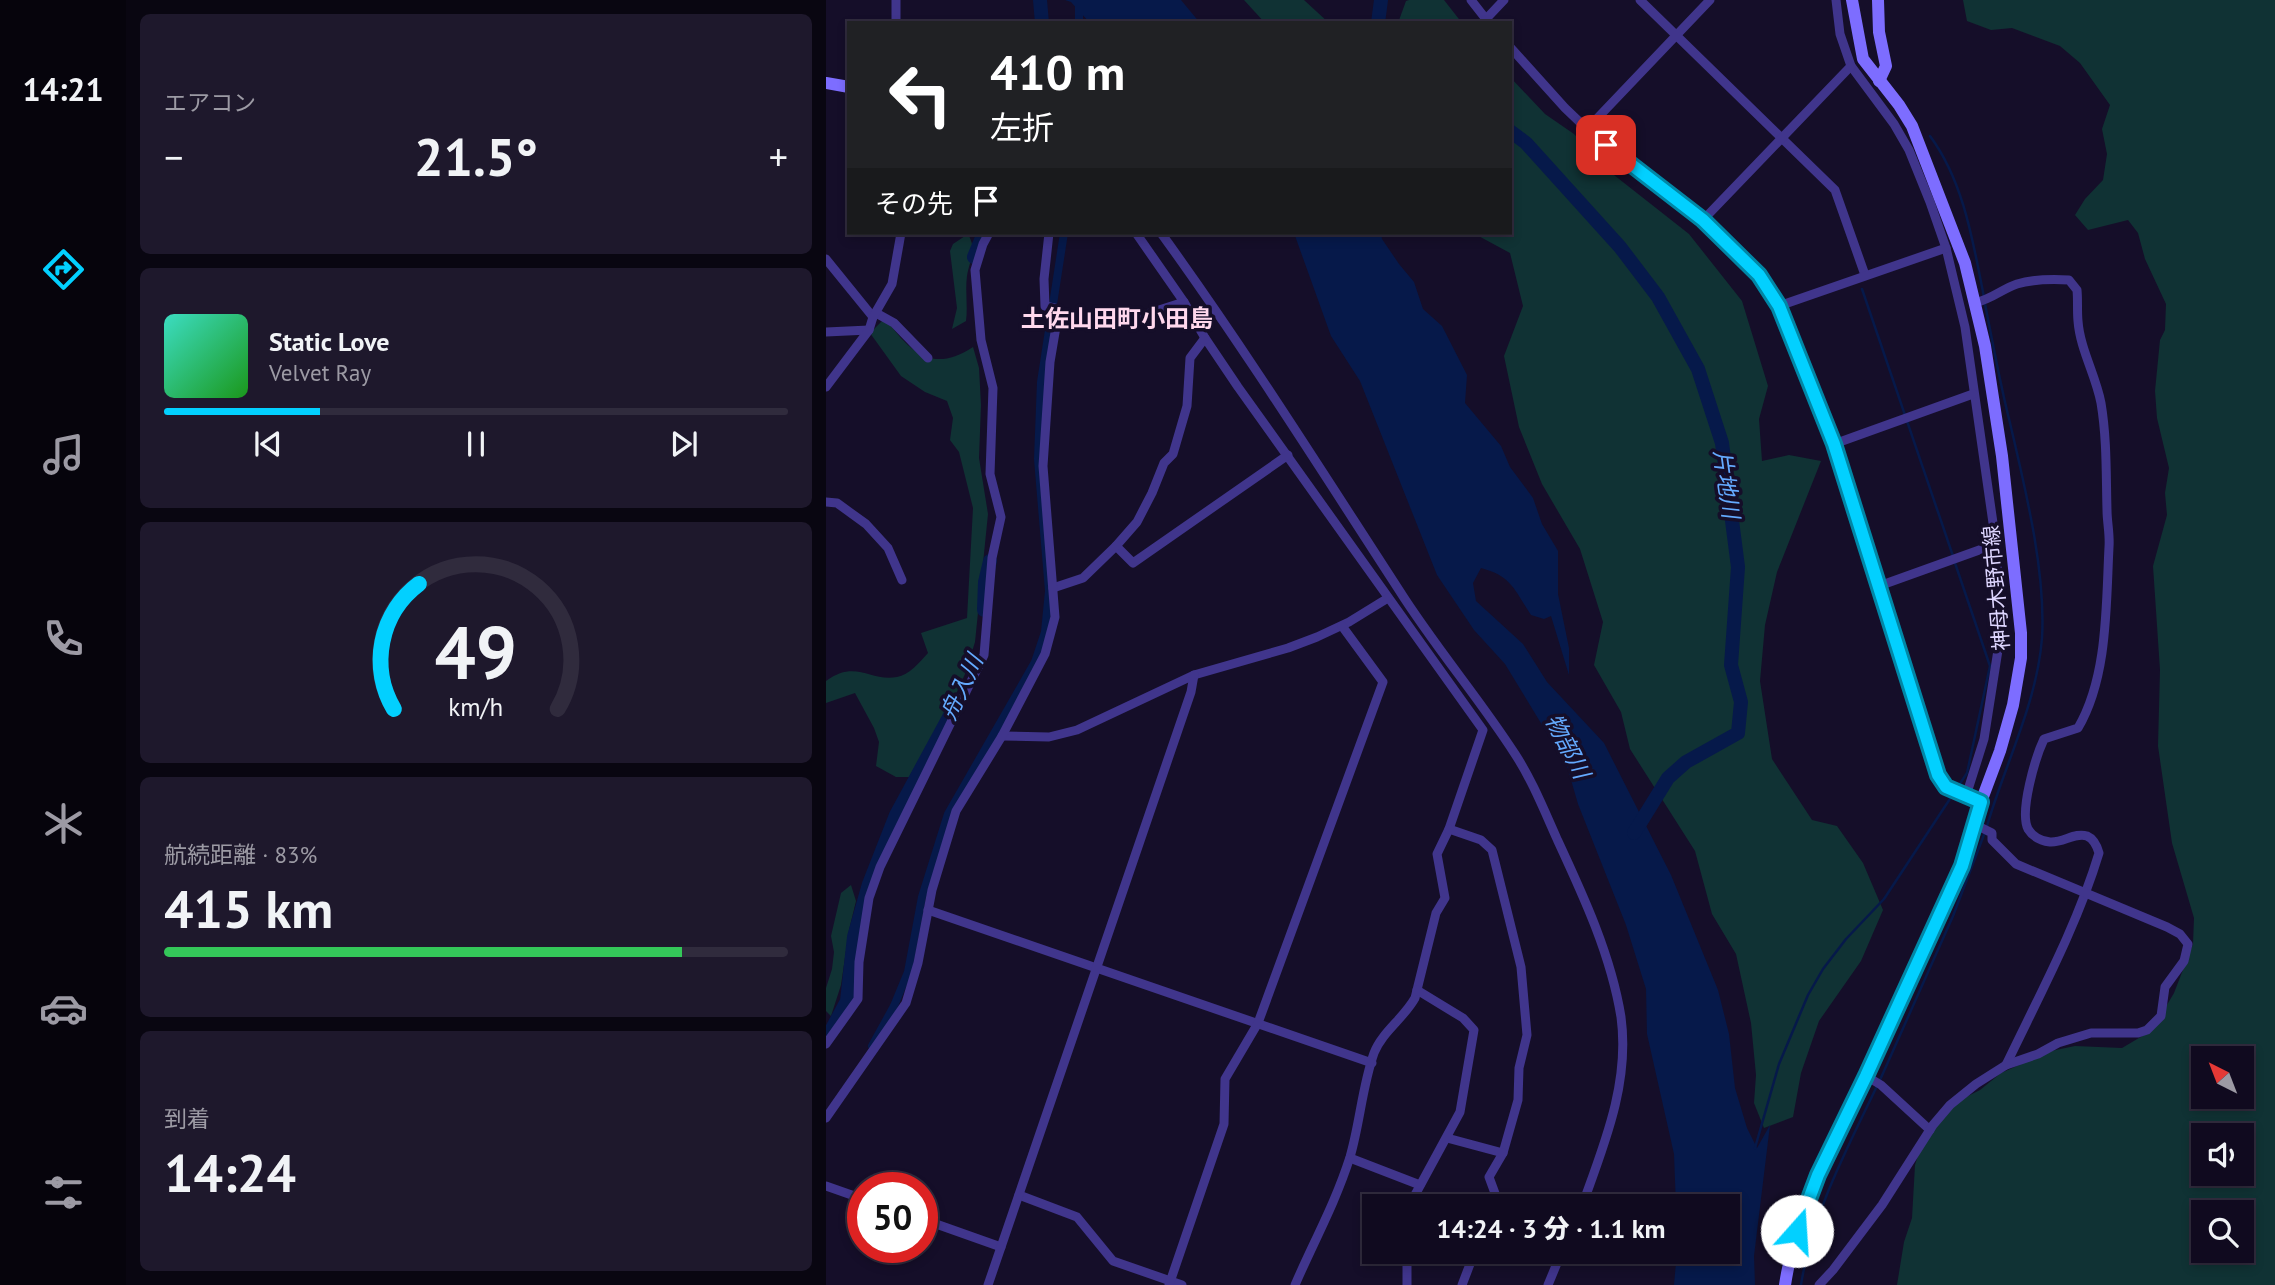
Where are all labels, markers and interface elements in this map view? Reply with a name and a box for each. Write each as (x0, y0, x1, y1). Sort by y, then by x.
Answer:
text: 410 m (990, 40, 1125, 104)
icon: left (875, 49, 966, 140)
text: 14:21 (22, 68, 104, 110)
text: エアコン (164, 88, 256, 117)
text: 左折 (990, 106, 1054, 148)
pin (1576, 115, 1636, 175)
text: 21.5° (414, 123, 538, 190)
icon: arrive (1587, 126, 1625, 164)
text: − (164, 132, 183, 181)
text: + (769, 132, 788, 181)
icon: arrive (967, 182, 1005, 220)
text: その先 (875, 187, 953, 220)
icon: directions (39, 245, 88, 294)
district label: 土佐山田町小田島 (1021, 303, 1213, 334)
text: Static Love (269, 325, 390, 358)
text: Velvet Ray (269, 358, 371, 387)
icon: previous (249, 425, 287, 463)
icon: pause (457, 425, 495, 463)
icon: next (665, 425, 703, 463)
icon: music (39, 430, 88, 479)
water label: 片地川 (1708, 448, 1747, 523)
street label: 神母木野市線 (1977, 524, 2015, 652)
text: 49 (435, 605, 517, 699)
icon: phone (39, 614, 88, 663)
water label: 舟入川 (933, 647, 990, 724)
text: km/h (449, 690, 503, 722)
water label: 物部川 (1539, 709, 1598, 786)
icon: climate (39, 799, 88, 848)
text: 航続距離 · 83% (164, 840, 317, 869)
text: 415 km (164, 875, 333, 942)
icon: car (39, 984, 88, 1033)
north arrow (2191, 1046, 2254, 1110)
map controls (2191, 1046, 2254, 1263)
text: 到着 (164, 1104, 210, 1133)
button: sound (2191, 1123, 2254, 1186)
text: 14:24 (164, 1139, 296, 1206)
icon: filters (39, 1168, 88, 1217)
speed limit sign: 50 (847, 1172, 938, 1263)
position arrow (1760, 1194, 1834, 1268)
button: search (2191, 1200, 2254, 1263)
text: 14:24 · 3 分 · 1.1 km (1437, 1212, 1665, 1245)

